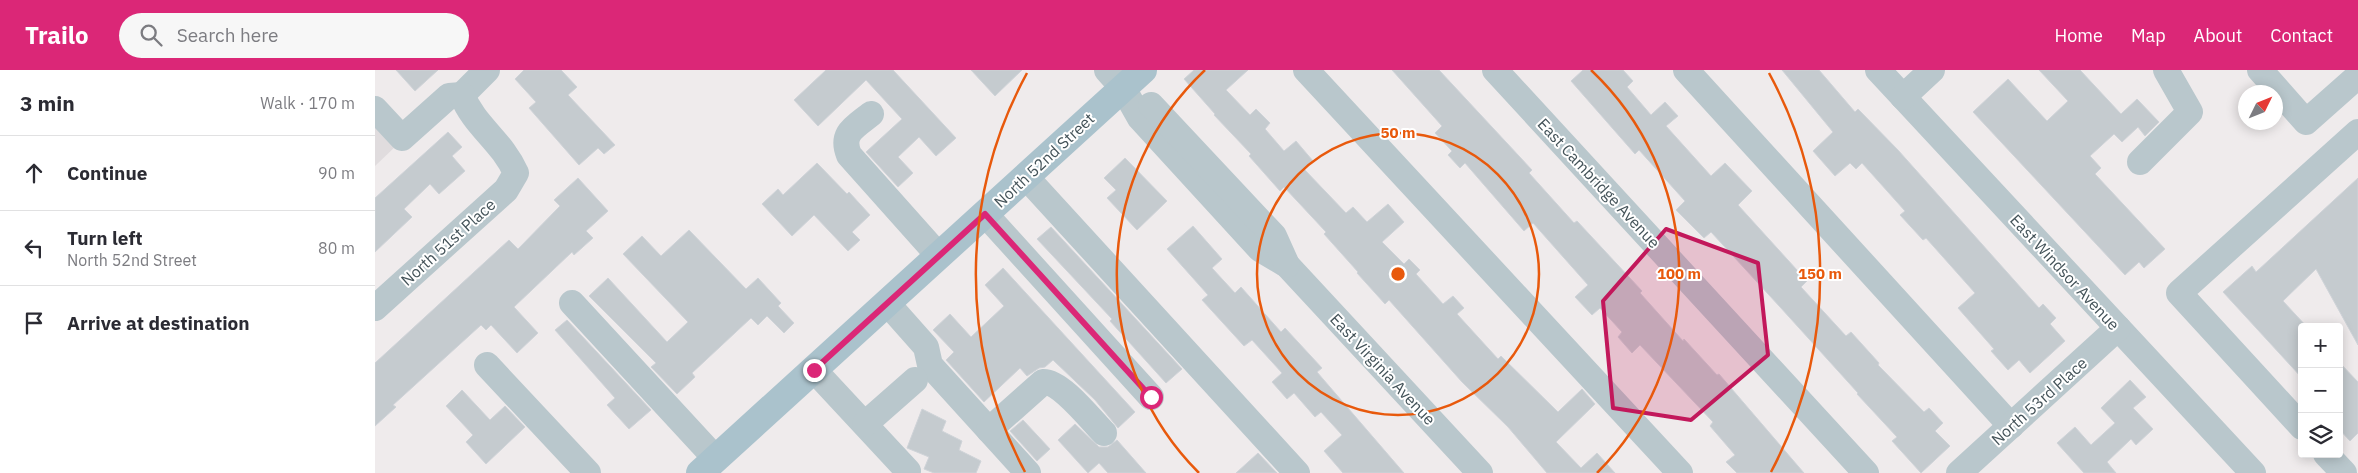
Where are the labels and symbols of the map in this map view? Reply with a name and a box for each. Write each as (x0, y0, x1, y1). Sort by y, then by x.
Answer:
north arrow (2238, 85, 2283, 130)
street label: North 52nd Street (990, 108, 1098, 212)
street label: East Cambridge Avenue (1534, 114, 1664, 252)
text: 50 m (1381, 123, 1415, 142)
street label: North 51st Place (397, 194, 500, 290)
street label: East Windsor Avenue (2006, 210, 2124, 334)
text: 100 m (1657, 264, 1701, 283)
text: 150 m (1798, 264, 1842, 283)
centre of rings (1389, 265, 1407, 283)
street label: East Virginia Avenue (1326, 309, 1440, 429)
street label: North 53rd Place (1987, 353, 2091, 449)
route end (803, 359, 826, 382)
route start (1140, 386, 1163, 409)

